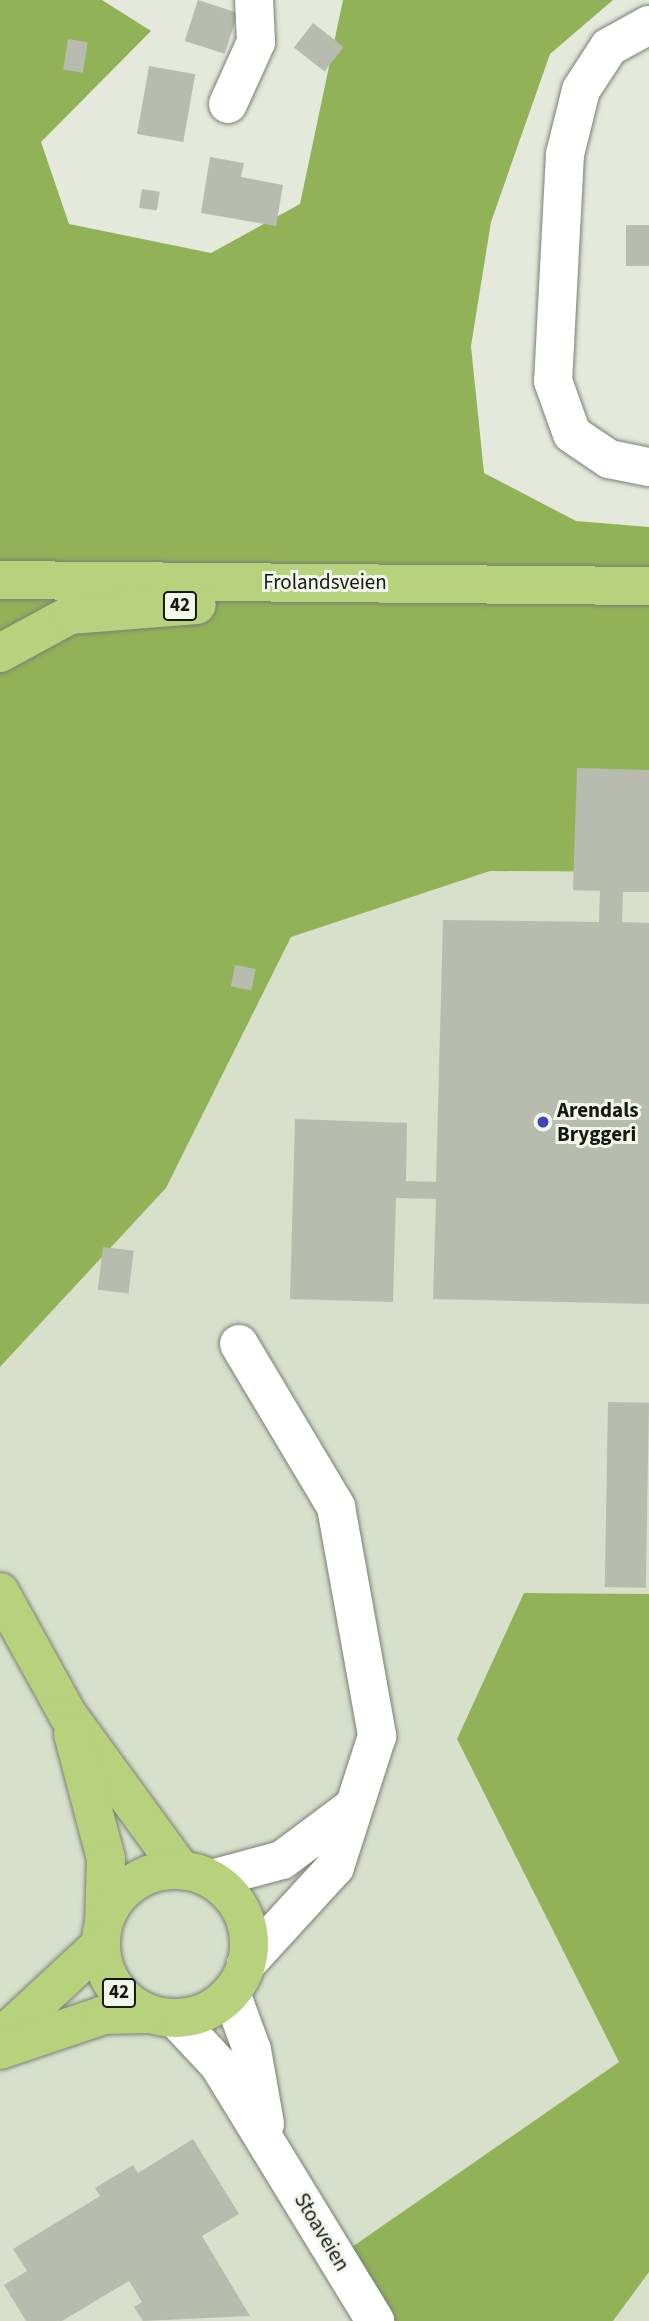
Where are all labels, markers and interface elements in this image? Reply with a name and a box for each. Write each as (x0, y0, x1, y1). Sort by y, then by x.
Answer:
street label: Frolandsveien (263, 569, 387, 595)
road number: 42 (162, 590, 198, 622)
place label: Arendals Bryggeri (557, 1097, 638, 1147)
marker: Arendals Bryggeri (535, 1114, 551, 1130)
road number: 42 (102, 1978, 136, 2008)
street label: Stoaveien (289, 2188, 355, 2276)

